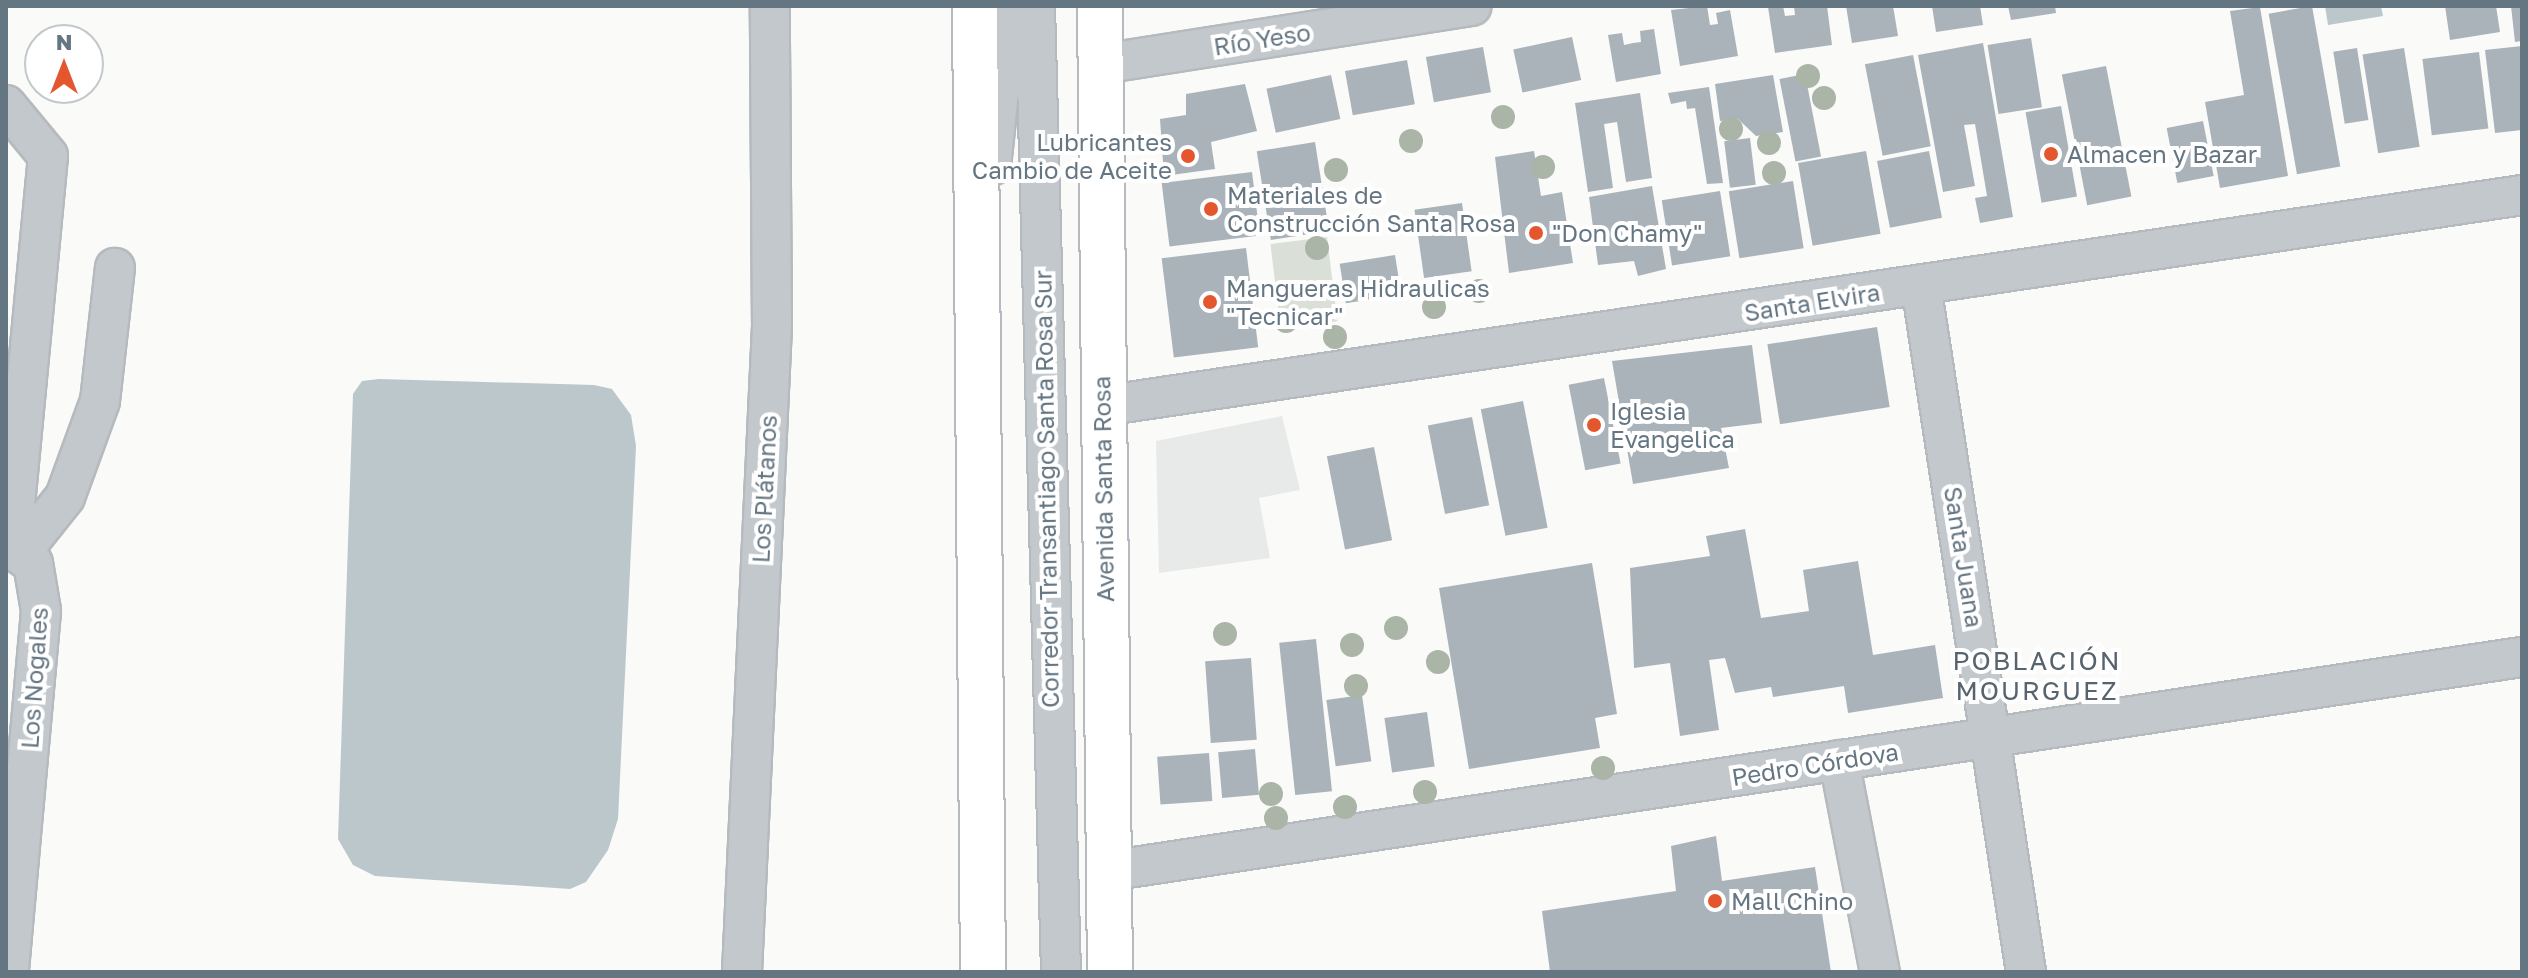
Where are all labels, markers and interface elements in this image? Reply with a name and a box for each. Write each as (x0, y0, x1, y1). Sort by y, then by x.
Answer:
street label: Río Yeso (1212, 17, 1312, 61)
north arrow (24, 24, 104, 104)
text: N (56, 28, 72, 55)
place label: Lubricantes Cambio de Aceite (972, 128, 1172, 184)
place label: Almacen y Bazar (2067, 140, 2257, 168)
marker: Almacen y Bazar (2042, 145, 2060, 163)
marker: Lubricantes Cambio de Aceite (1179, 147, 1197, 165)
place label: Materiales de Construcción Santa Rosa (1227, 181, 1516, 237)
marker: Materiales de Construcción Santa Rosa (1202, 200, 1220, 218)
place label: "Don Chamy" (1552, 219, 1702, 247)
marker: "Don Chamy" (1527, 224, 1545, 242)
street label: Corredor Transantiago Santa Rosa Sur (1028, 270, 1064, 708)
place label: Mangueras Hidraulicas "Tecnicar" (1226, 274, 1490, 330)
street label: Santa Elvira (1742, 277, 1882, 327)
marker: Mangueras Hidraulicas "Tecnicar" (1201, 293, 1219, 311)
street label: Avenida Santa Rosa (1087, 376, 1119, 602)
place label: Iglesia Evangelica (1610, 397, 1735, 453)
street label: Los Plátanos (746, 414, 782, 564)
marker: Iglesia Evangelica (1585, 416, 1603, 434)
street label: Santa Juana (1939, 484, 1989, 630)
street label: Los Nogales (15, 606, 53, 750)
district label: POBLACIÓN MOURGUEZ (1952, 645, 2122, 706)
street label: Pedro Córdova (1730, 737, 1900, 791)
place label: Mall Chino (1731, 887, 1853, 915)
marker: Mall Chino (1706, 892, 1724, 910)

